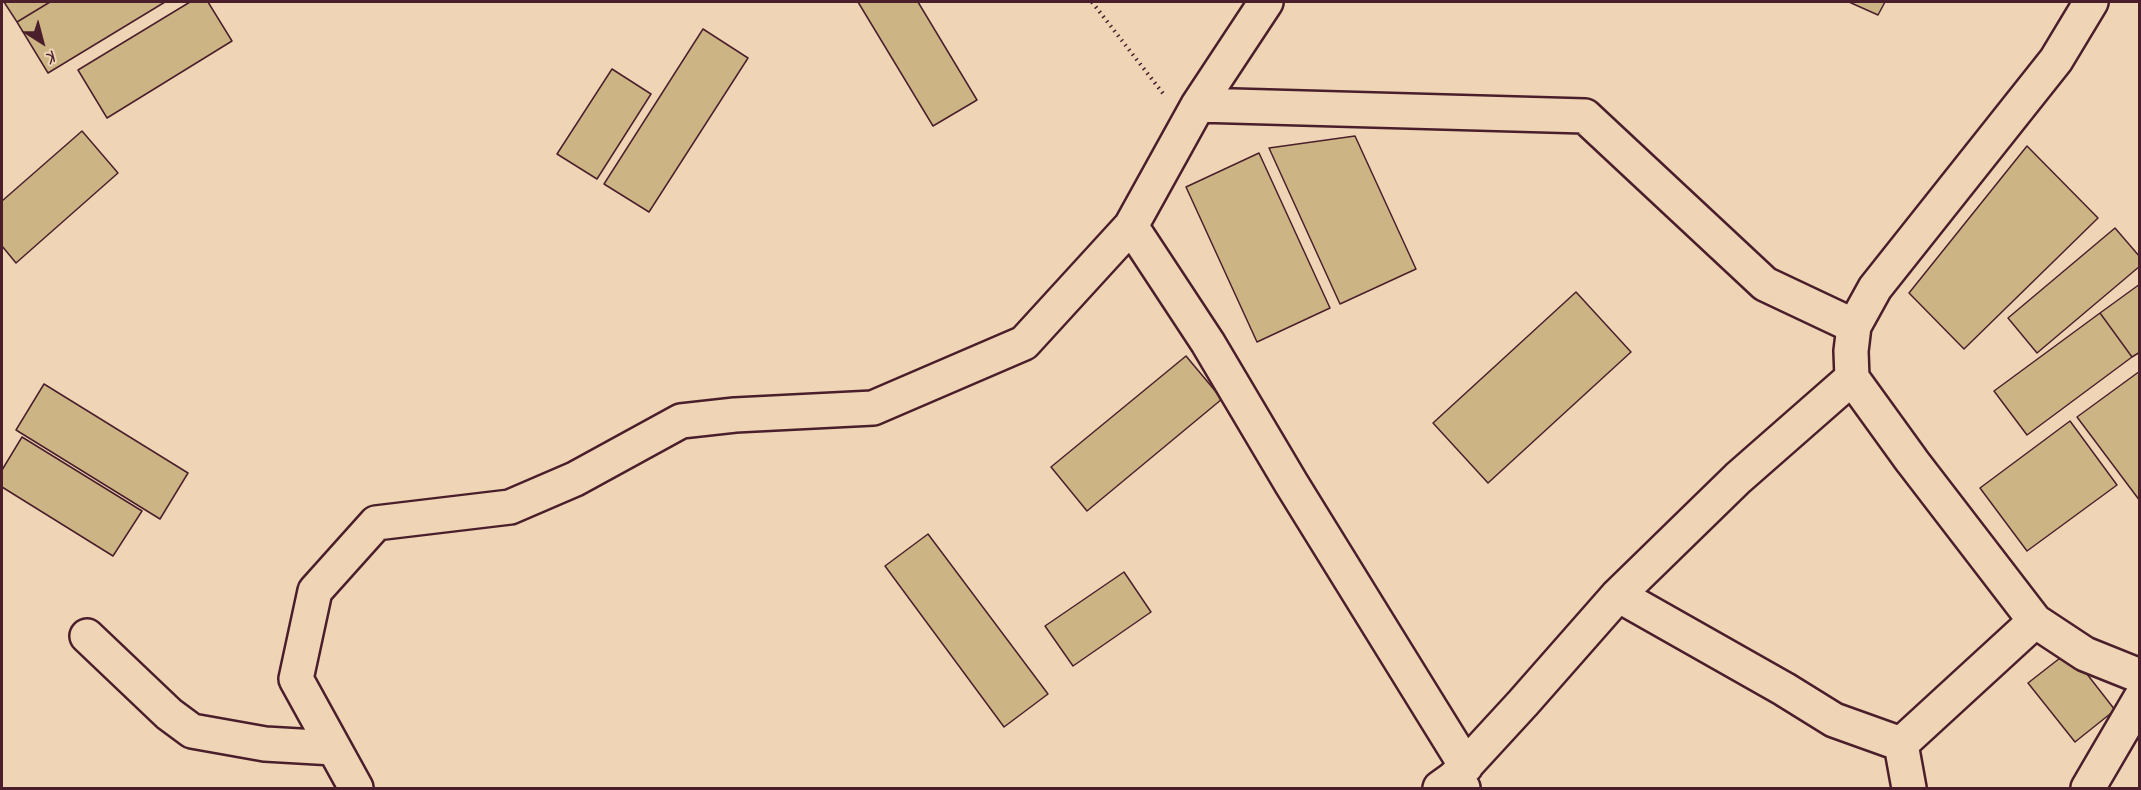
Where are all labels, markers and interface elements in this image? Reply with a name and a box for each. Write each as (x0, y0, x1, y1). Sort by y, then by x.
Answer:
north arrow (12, 12, 72, 72)
text: K (43, 46, 62, 67)

